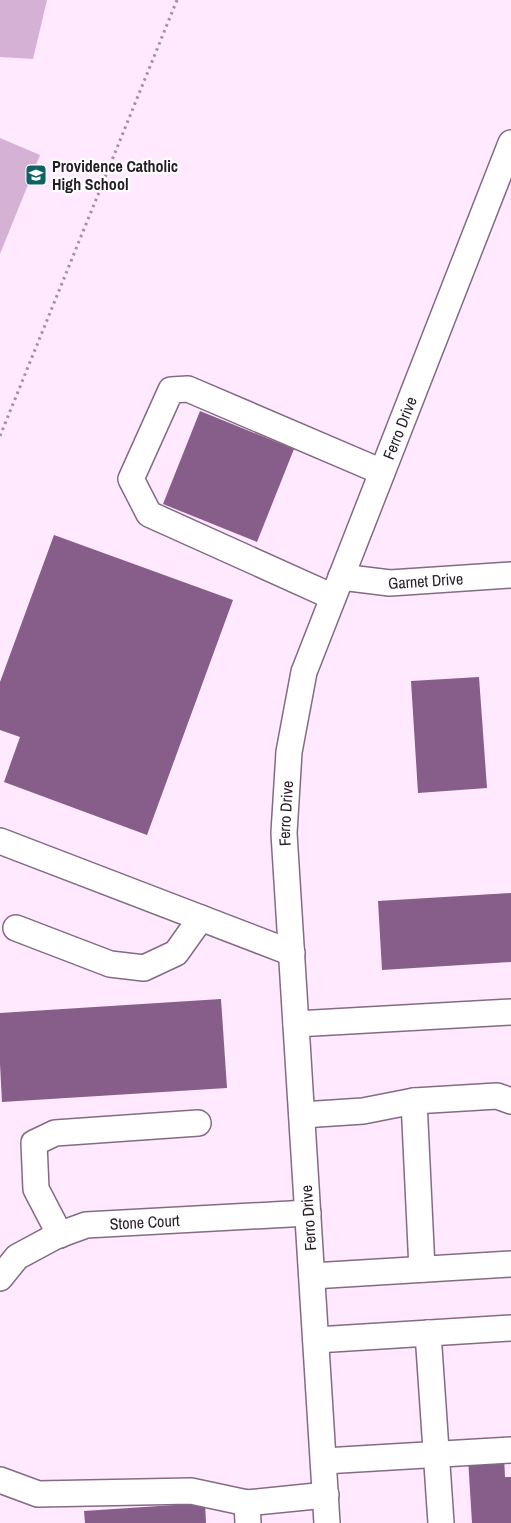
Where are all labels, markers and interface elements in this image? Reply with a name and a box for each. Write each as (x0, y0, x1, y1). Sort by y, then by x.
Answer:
place label: Providence Catholic High School (52, 155, 178, 195)
school or university icon: Providence Catholic High School (24, 163, 48, 187)
street label: Ferro Drive (377, 393, 422, 463)
street label: Garnet Drive (387, 567, 464, 594)
street label: Ferro Drive (273, 780, 298, 847)
street label: Ferro Drive (295, 1184, 321, 1252)
street label: Stone Court (109, 1209, 181, 1235)

